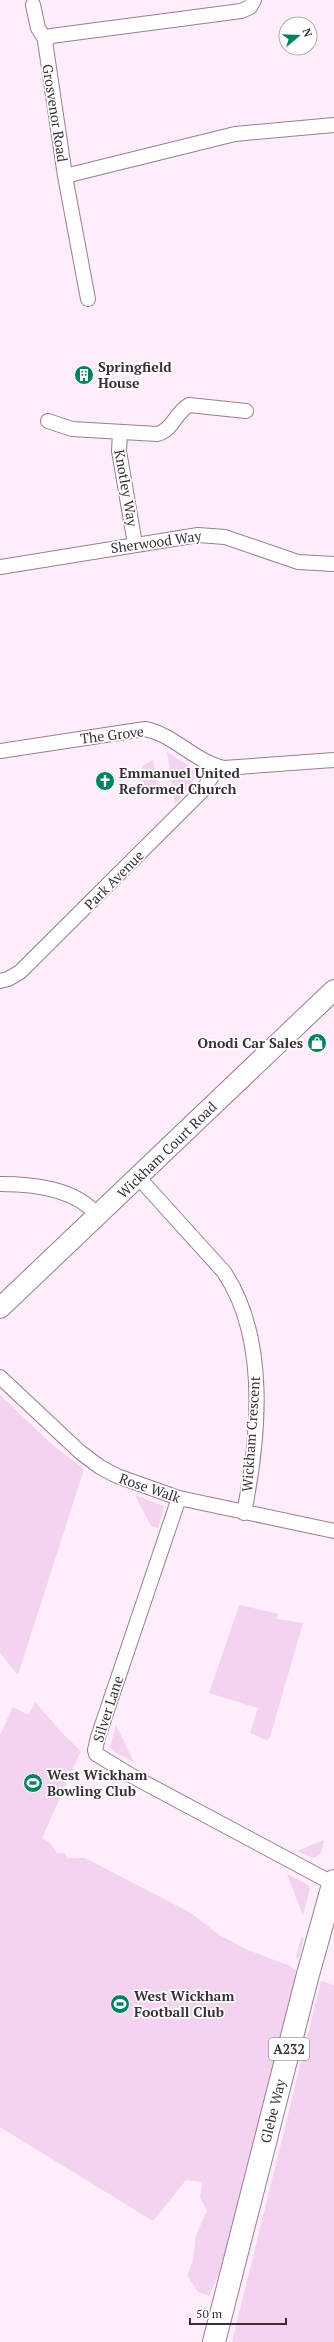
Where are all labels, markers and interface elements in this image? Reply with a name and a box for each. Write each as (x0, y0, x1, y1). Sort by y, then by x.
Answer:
north arrow (278, 16, 318, 56)
text: N (299, 27, 316, 40)
street label: Grosvenor Road (38, 63, 73, 163)
place label: Springfield House (98, 357, 172, 392)
building icon: Springfield House (73, 364, 95, 386)
street label: Knotley Way (110, 448, 143, 529)
street label: Sherwood Way (109, 526, 203, 557)
street label: The Grove (79, 721, 145, 748)
place label: Emmanuel United Reformed Church (119, 763, 241, 798)
church icon: Emmanuel United Reformed Church (94, 770, 116, 792)
street label: Park Avenue (80, 846, 148, 914)
shop icon: Onodi Car Sales (306, 1032, 328, 1054)
place label: Onodi Car Sales (197, 1033, 303, 1052)
street label: Wickham Court Road (113, 1097, 221, 1202)
street label: Wickham Crescent (237, 1375, 264, 1493)
street label: Rose Walk (117, 1468, 184, 1507)
street label: Silver Lane (88, 1673, 127, 1744)
place label: West Wickham Bowling Club (47, 1765, 147, 1800)
sports icon: West Wickham Bowling Club (22, 1772, 44, 1794)
place label: West Wickham Football Club (134, 1986, 234, 2021)
sports icon: West Wickham Football Club (109, 1993, 131, 2015)
road number: A232 (269, 2038, 309, 2060)
street label: Glebe Way (255, 2076, 290, 2145)
scale bar (190, 2300, 286, 2326)
text: 50 m (196, 2306, 223, 2321)

